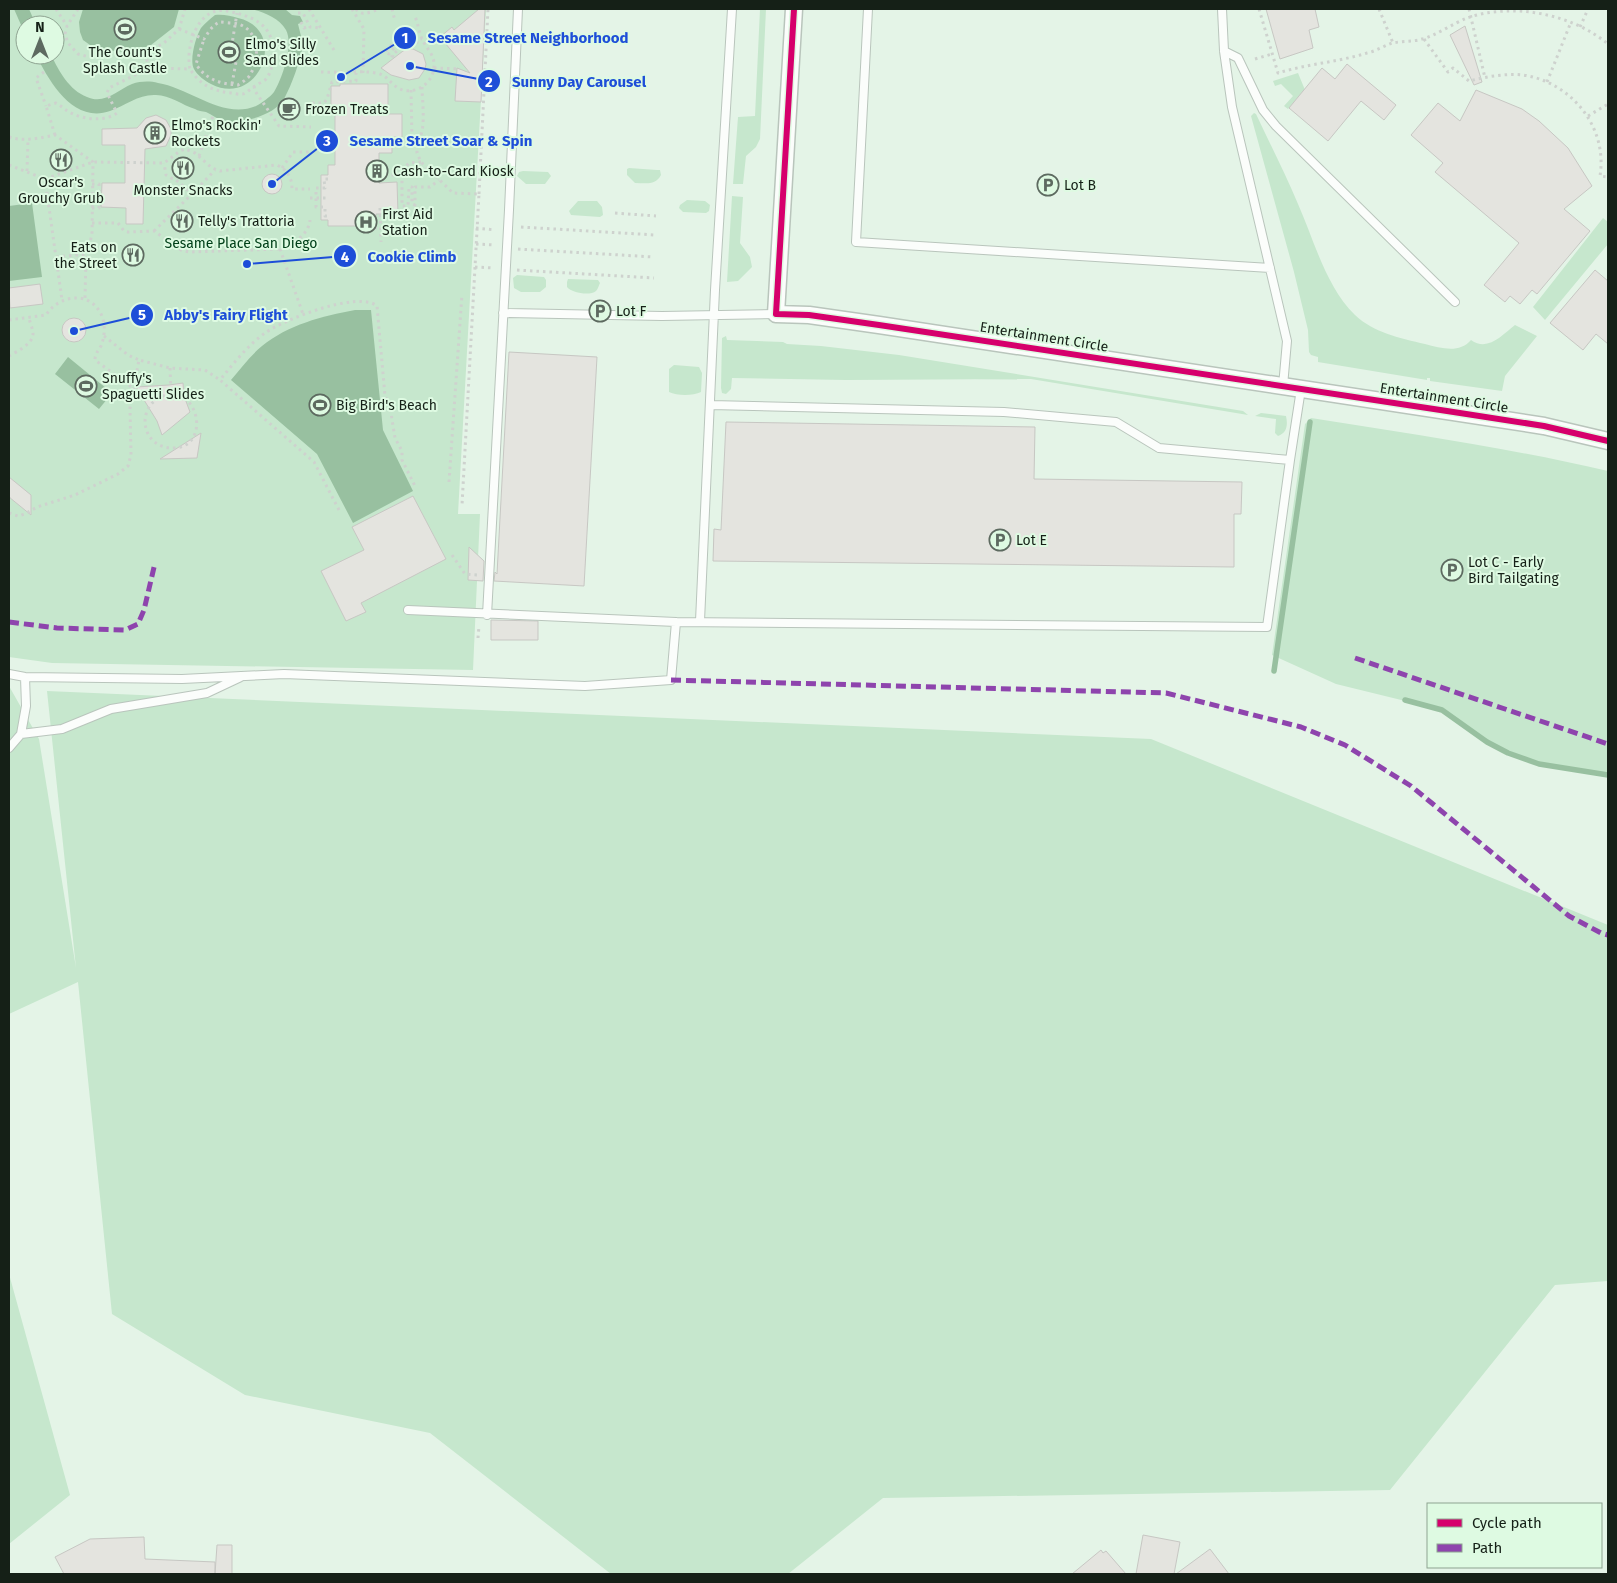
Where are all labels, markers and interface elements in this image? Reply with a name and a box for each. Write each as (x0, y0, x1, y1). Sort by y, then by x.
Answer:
north arrow (15, 15, 65, 65)
sports icon: The Count's Splash Castle (113, 17, 137, 41)
text: N (35, 19, 45, 36)
callout: Sesame Street Neighborhood (392, 23, 638, 53)
text: 1 (402, 29, 408, 47)
text: Sesame Street Neighborhood (428, 29, 628, 47)
place label: Elmo's Silly Sand Slides (245, 36, 319, 69)
sports icon: Elmo's Silly Sand Slides (217, 40, 241, 64)
place label: The Count's Splash Castle (83, 44, 167, 77)
callout: Sunny Day Carousel (477, 66, 656, 96)
text: 2 (485, 73, 493, 91)
text: Sunny Day Carousel (512, 73, 647, 91)
cafe icon: Frozen Treats (277, 97, 301, 121)
place label: Frozen Treats (305, 101, 389, 118)
place label: Elmo's Rockin' Rockets (171, 117, 261, 150)
building icon: Elmo's Rockin' Rockets (143, 121, 167, 145)
callout: Sesame Street Soar & Spin (315, 126, 543, 156)
text: 3 (322, 132, 331, 150)
text: Sesame Street Soar & Spin (350, 132, 532, 150)
restaurant icon: Oscar's Grouchy Grub (49, 148, 73, 172)
restaurant icon: Monster Snacks (171, 156, 195, 180)
building icon: Cash-to-Card Kiosk (365, 159, 389, 183)
place label: Cash-to-Card Kiosk (393, 163, 514, 180)
parking icon: Lot B (1036, 173, 1060, 197)
place label: Oscar's Grouchy Grub (18, 174, 104, 207)
place label: Lot B (1064, 177, 1096, 194)
place label: Monster Snacks (133, 182, 233, 199)
place label: First Aid Station (382, 206, 433, 239)
restaurant icon: Telly's Trattoria (170, 209, 194, 233)
hospital icon: First Aid Station (354, 210, 378, 234)
place label: Telly's Trattoria (198, 213, 295, 230)
park label: Sesame Place San Diego (165, 235, 318, 252)
place label: Eats on the Street (54, 239, 118, 272)
callout: Cookie Climb (333, 241, 466, 271)
restaurant icon: Eats on the Street (121, 243, 145, 267)
text: 4 (341, 248, 350, 266)
text: Cookie Climb (368, 248, 457, 266)
parking icon: Lot F (588, 299, 612, 323)
callout: Abby's Fairy Flight (129, 300, 297, 330)
place label: Lot F (616, 303, 647, 320)
text: 5 (138, 306, 146, 324)
text: Abby's Fairy Flight (163, 306, 288, 324)
street label: Entertainment Circle (979, 318, 1109, 356)
place label: Snuffy's Spaguetti Slides (102, 370, 205, 403)
sports icon: Snuffy's Spaguetti Slides (74, 374, 98, 398)
street label: Entertainment Circle (1379, 379, 1509, 417)
sports icon: Big Bird's Beach (308, 393, 332, 417)
place label: Big Bird's Beach (336, 397, 437, 414)
parking icon: Lot E (988, 528, 1012, 552)
place label: Lot E (1016, 532, 1047, 549)
place label: Lot C - Early Bird Tailgating (1468, 554, 1560, 587)
parking icon: Lot C - Early Bird Tailgating (1440, 558, 1464, 582)
legend (1427, 1503, 1602, 1568)
text: Cycle path (1472, 1514, 1542, 1532)
text: Path (1472, 1539, 1502, 1557)

